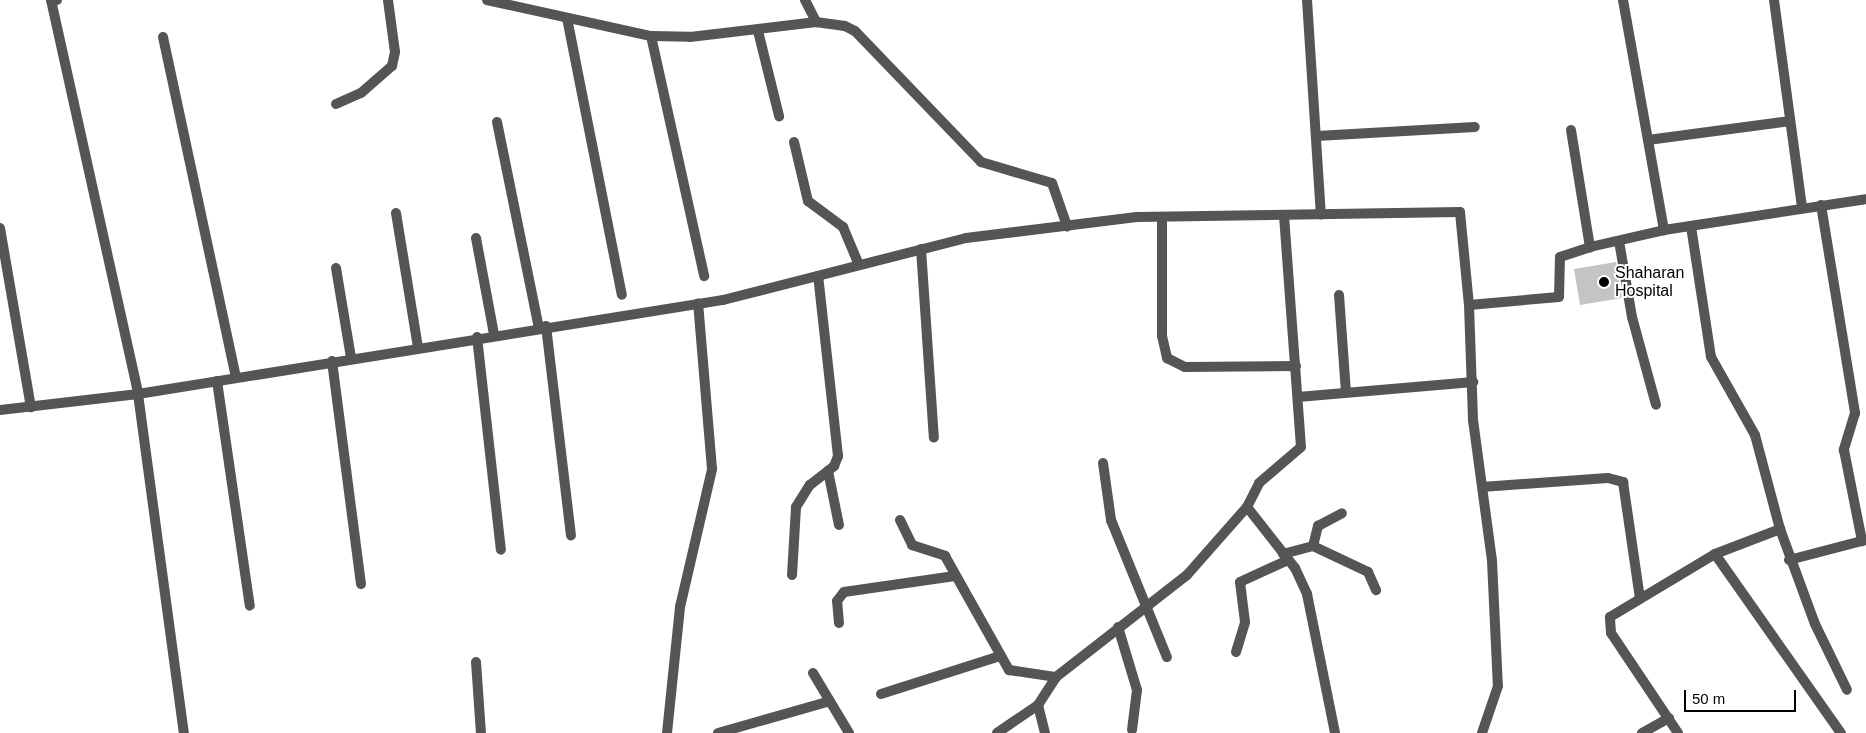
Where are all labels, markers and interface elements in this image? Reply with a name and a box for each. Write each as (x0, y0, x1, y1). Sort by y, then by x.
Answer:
place label: Shaharan Hospital (1615, 263, 1684, 301)
marker: Shaharan Hospital (1597, 275, 1611, 289)
scale bar (1686, 680, 1798, 712)
text: 50 m (1692, 690, 1725, 707)

